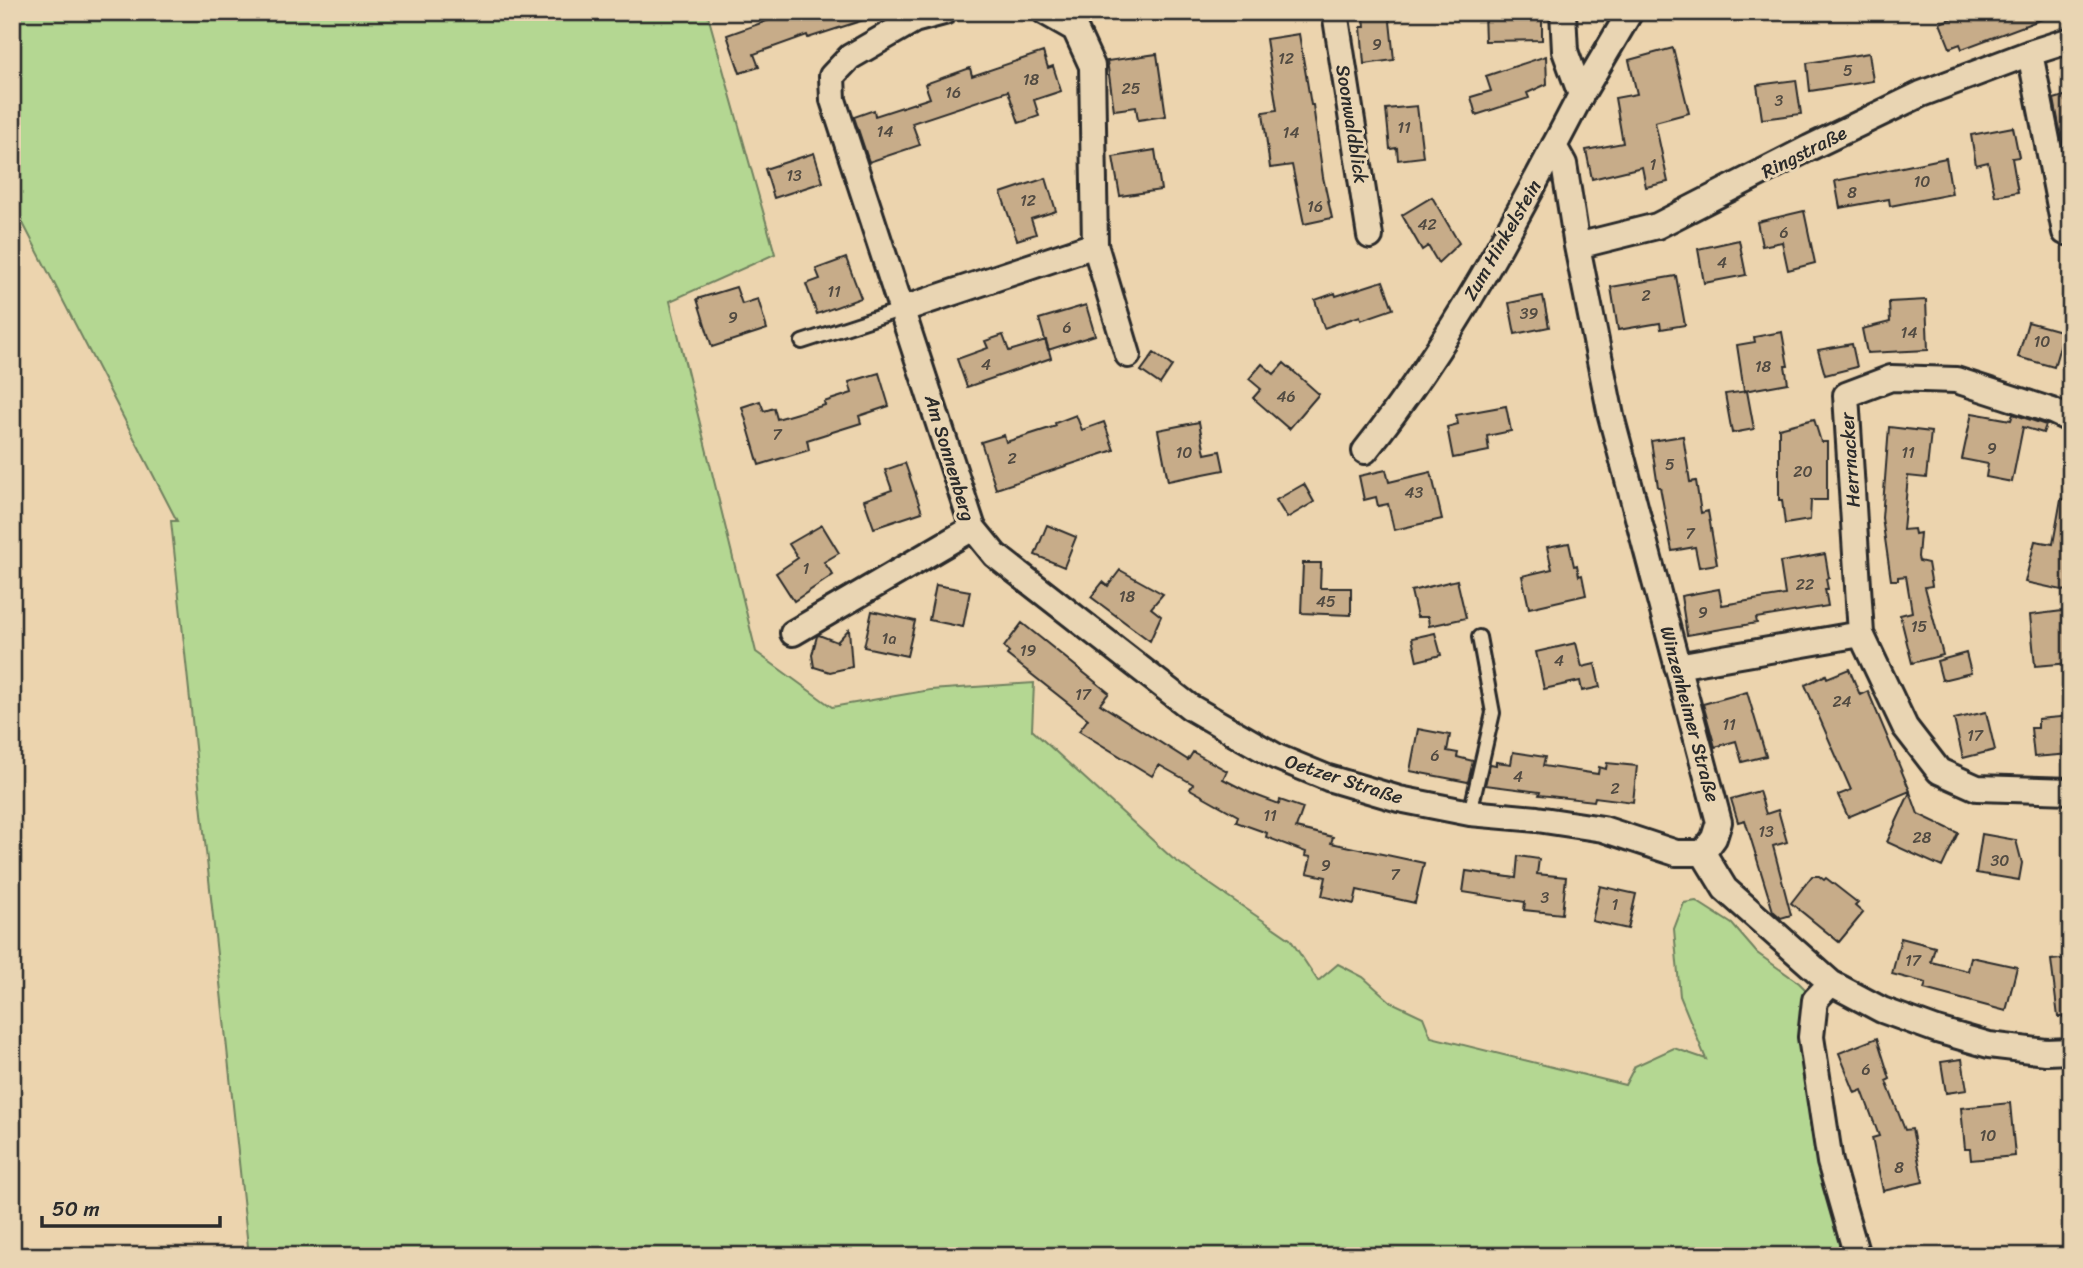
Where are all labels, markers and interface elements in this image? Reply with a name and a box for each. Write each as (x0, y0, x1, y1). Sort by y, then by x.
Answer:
house number: 9 (1372, 30, 1382, 59)
house number: 12 (1278, 44, 1294, 73)
house number: 5 (1843, 56, 1853, 85)
street label: Soonwaldblick (1326, 62, 1378, 186)
house number: 18 (1023, 65, 1040, 94)
house number: 25 (1121, 74, 1141, 103)
house number: 16 (945, 78, 961, 107)
house number: 3 (1775, 86, 1784, 115)
house number: 11 (1397, 113, 1411, 142)
street label: Ringstraße (1755, 116, 1853, 188)
house number: 14 (877, 117, 893, 146)
house number: 14 (1283, 118, 1299, 147)
house number: 1 (1650, 150, 1657, 179)
house number: 13 (786, 161, 802, 190)
house number: 10 (1914, 167, 1930, 196)
street label: Zum Hinkelstein (1454, 173, 1550, 307)
house number: 8 (1847, 178, 1857, 207)
house number: 12 (1020, 186, 1036, 215)
house number: 16 (1307, 192, 1323, 221)
house number: 42 (1417, 210, 1437, 239)
house number: 6 (1779, 218, 1789, 247)
house number: 4 (1717, 248, 1727, 277)
house number: 11 (827, 277, 841, 306)
house number: 2 (1641, 281, 1651, 310)
house number: 39 (1520, 299, 1538, 328)
house number: 9 (728, 303, 738, 332)
house number: 6 (1062, 313, 1072, 342)
house number: 14 (1901, 318, 1917, 347)
house number: 10 (2034, 327, 2050, 356)
house number: 4 (981, 350, 991, 379)
house number: 18 (1755, 352, 1772, 381)
house number: 46 (1276, 382, 1296, 411)
street label: Am Sonnenberg (915, 390, 985, 526)
street label: Herrnacker (1830, 410, 1870, 509)
house number: 7 (772, 420, 782, 449)
house number: 9 (1987, 434, 1997, 463)
house number: 10 (1176, 438, 1192, 467)
house number: 11 (1901, 438, 1915, 467)
house number: 2 (1007, 444, 1017, 473)
house number: 5 (1665, 450, 1675, 479)
house number: 20 (1793, 457, 1813, 486)
house number: 43 (1405, 478, 1424, 507)
house number: 7 (1685, 519, 1695, 548)
house number: 1 (803, 554, 810, 583)
house number: 22 (1796, 570, 1814, 599)
house number: 18 (1119, 582, 1136, 611)
house number: 45 (1316, 587, 1336, 616)
house number: 9 (1698, 598, 1708, 627)
house number: 15 (1911, 612, 1928, 641)
street label: Winzenheimer Straße (1651, 622, 1729, 806)
house number: 1a (882, 624, 896, 653)
house number: 19 (1020, 636, 1037, 665)
house number: 4 (1554, 646, 1564, 675)
house number: 17 (1075, 680, 1092, 709)
house number: 24 (1832, 687, 1852, 716)
house number: 11 (1722, 710, 1736, 739)
house number: 17 (1967, 721, 1984, 750)
house number: 6 (1430, 741, 1440, 770)
street label: Oetzer Straße (1281, 744, 1407, 814)
house number: 4 (1513, 762, 1523, 791)
house number: 2 (1610, 774, 1620, 803)
house number: 11 (1263, 801, 1277, 830)
house number: 13 (1758, 817, 1774, 846)
house number: 28 (1913, 823, 1932, 852)
house number: 30 (1991, 846, 2009, 875)
house number: 9 (1321, 851, 1331, 880)
house number: 7 (1390, 860, 1400, 889)
house number: 3 (1541, 883, 1550, 912)
house number: 1 (1612, 890, 1619, 919)
house number: 17 (1905, 946, 1922, 975)
house number: 6 (1861, 1055, 1871, 1084)
house number: 10 (1980, 1121, 1996, 1150)
house number: 8 (1894, 1153, 1904, 1182)
scale bar (42, 1184, 220, 1228)
text: 50 m (52, 1190, 100, 1228)

